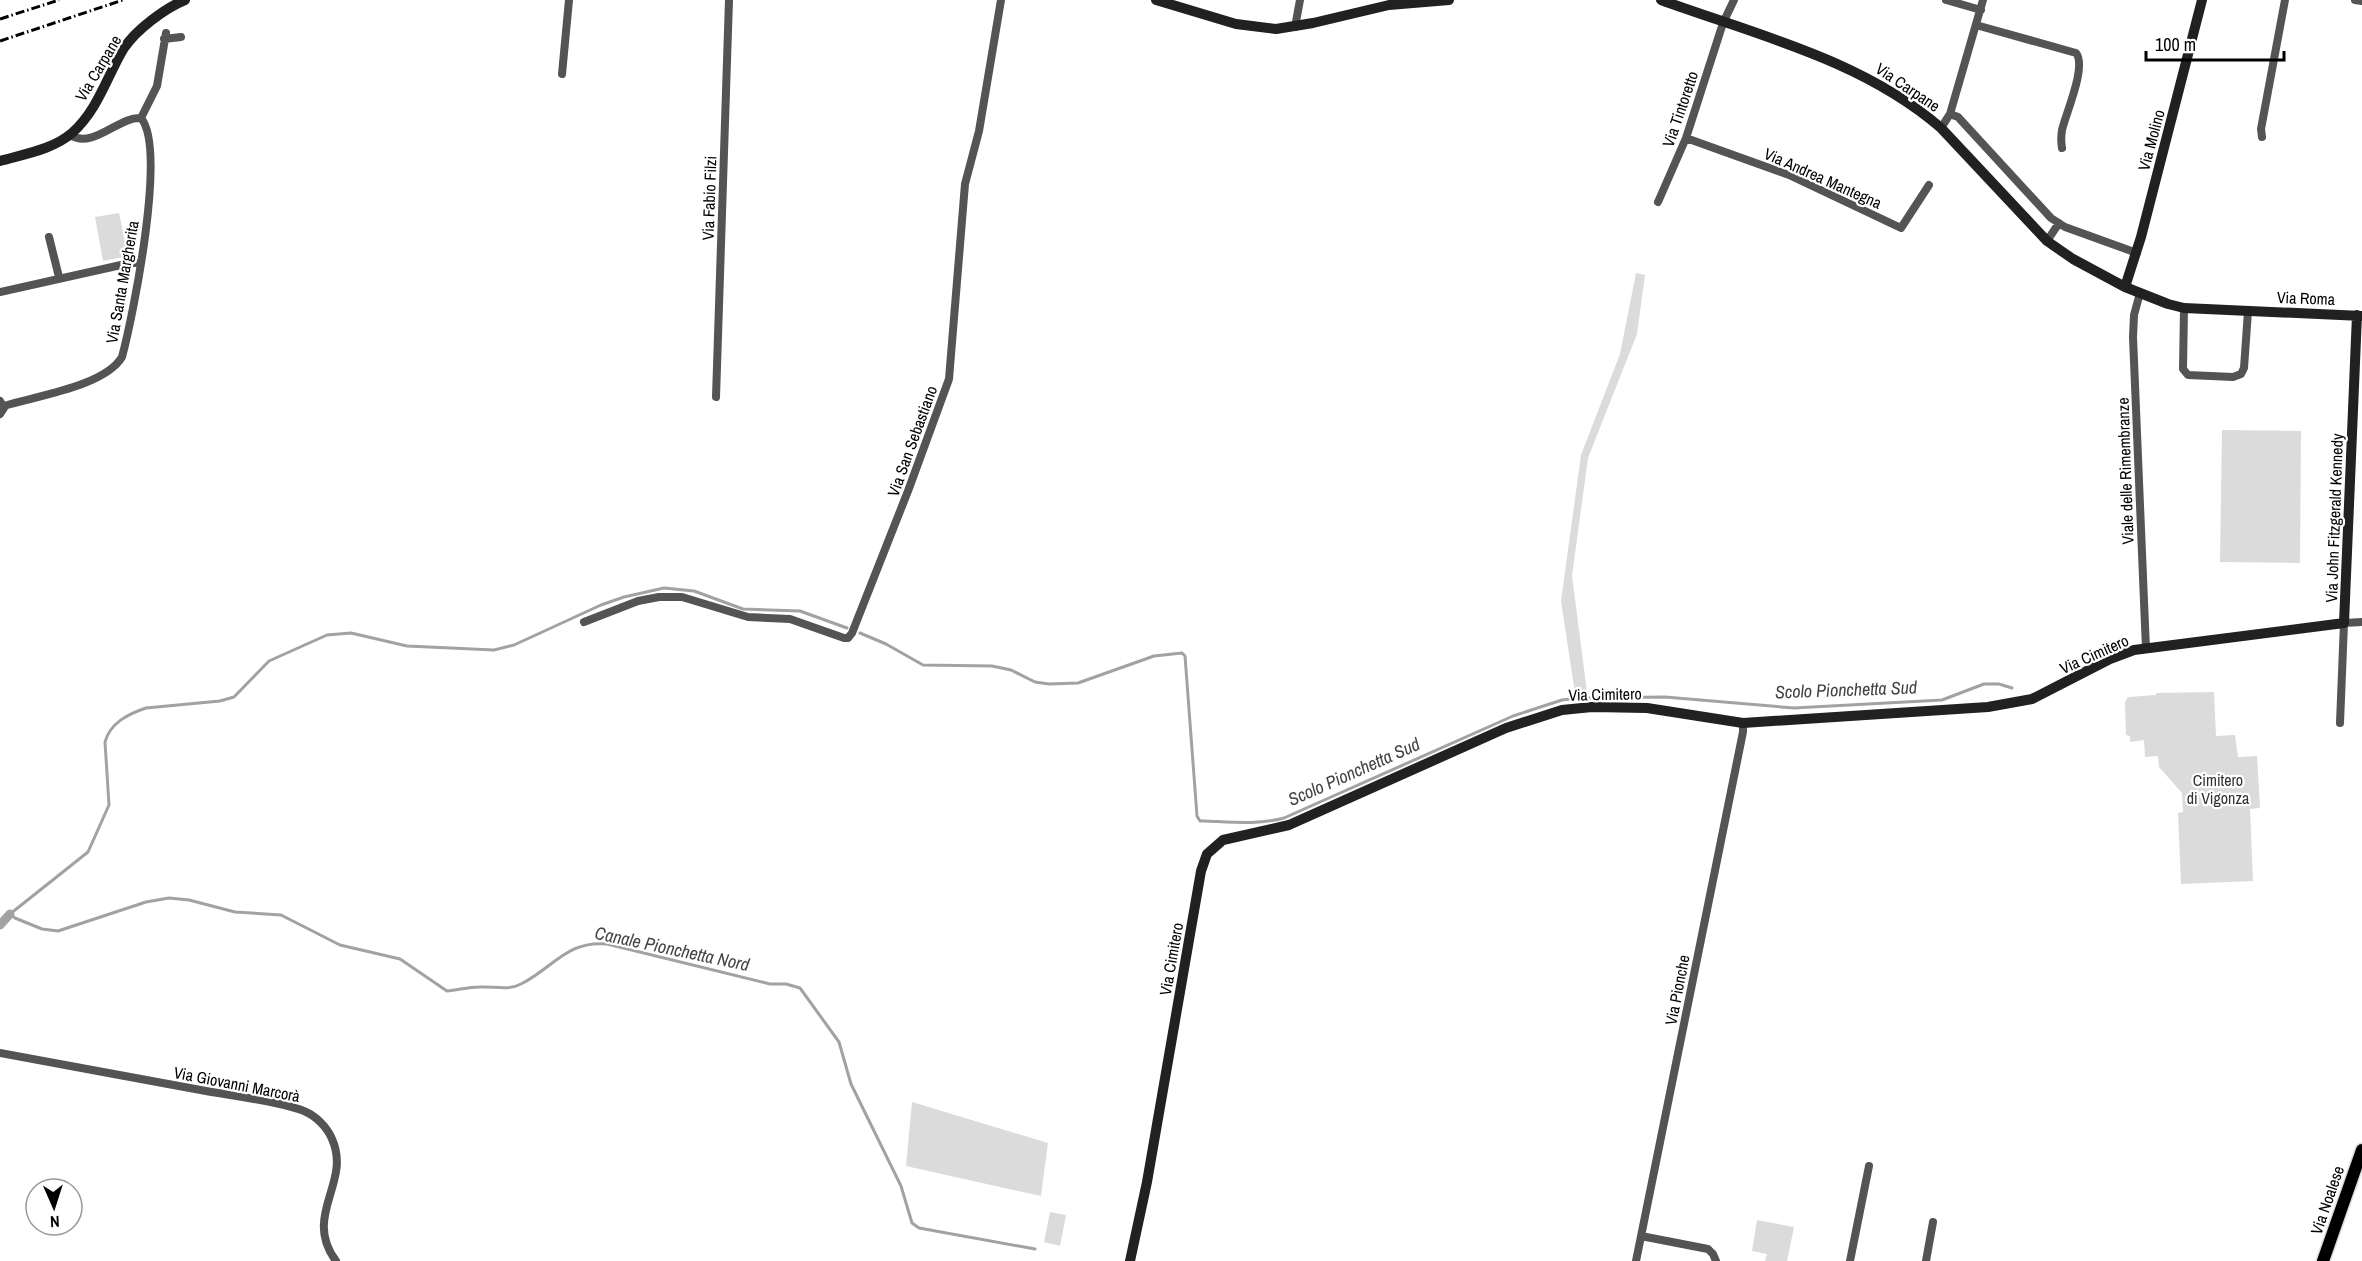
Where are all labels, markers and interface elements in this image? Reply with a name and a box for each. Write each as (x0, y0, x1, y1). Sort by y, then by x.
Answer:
scale bar (2146, 24, 2284, 62)
street label: Via Carpane (70, 31, 126, 105)
text: 100 m (2155, 32, 2196, 57)
street label: Via Carpane (1871, 57, 1945, 117)
street label: Via Tintoretto (1657, 68, 1703, 150)
street label: Via Molino (2132, 107, 2170, 173)
street label: Via Andrea Mantegna (1761, 142, 1886, 214)
street label: Via Fabio Filzi (697, 155, 721, 241)
street label: Via Santa Margherita (100, 218, 144, 345)
street label: Via Roma (2277, 286, 2336, 310)
street label: Via San Sebastiano (882, 383, 942, 499)
street label: Viale delle Rimembranze (2111, 397, 2139, 545)
street label: Via John Fitzgerald Kennedy (2320, 433, 2348, 603)
street label: Via Cimitero (2056, 629, 2132, 679)
water label: Scolo Pionchetta Sud (1775, 675, 1918, 704)
street label: Via Cimitero (1568, 682, 1642, 706)
water label: Scolo Pionchetta Sud (1284, 731, 1424, 812)
park label: Cimitero di Vigonza (2187, 769, 2250, 809)
water label: Canale Pionchetta Nord (592, 920, 753, 977)
street label: Via Cimitero (1154, 921, 1188, 997)
street label: Via Pionche (1659, 953, 1695, 1027)
street label: Via Giovanni Marcorà (172, 1061, 303, 1107)
street label: Via Noalese (2305, 1163, 2349, 1237)
north arrow (24, 1177, 84, 1237)
text: N (49, 1211, 60, 1233)

